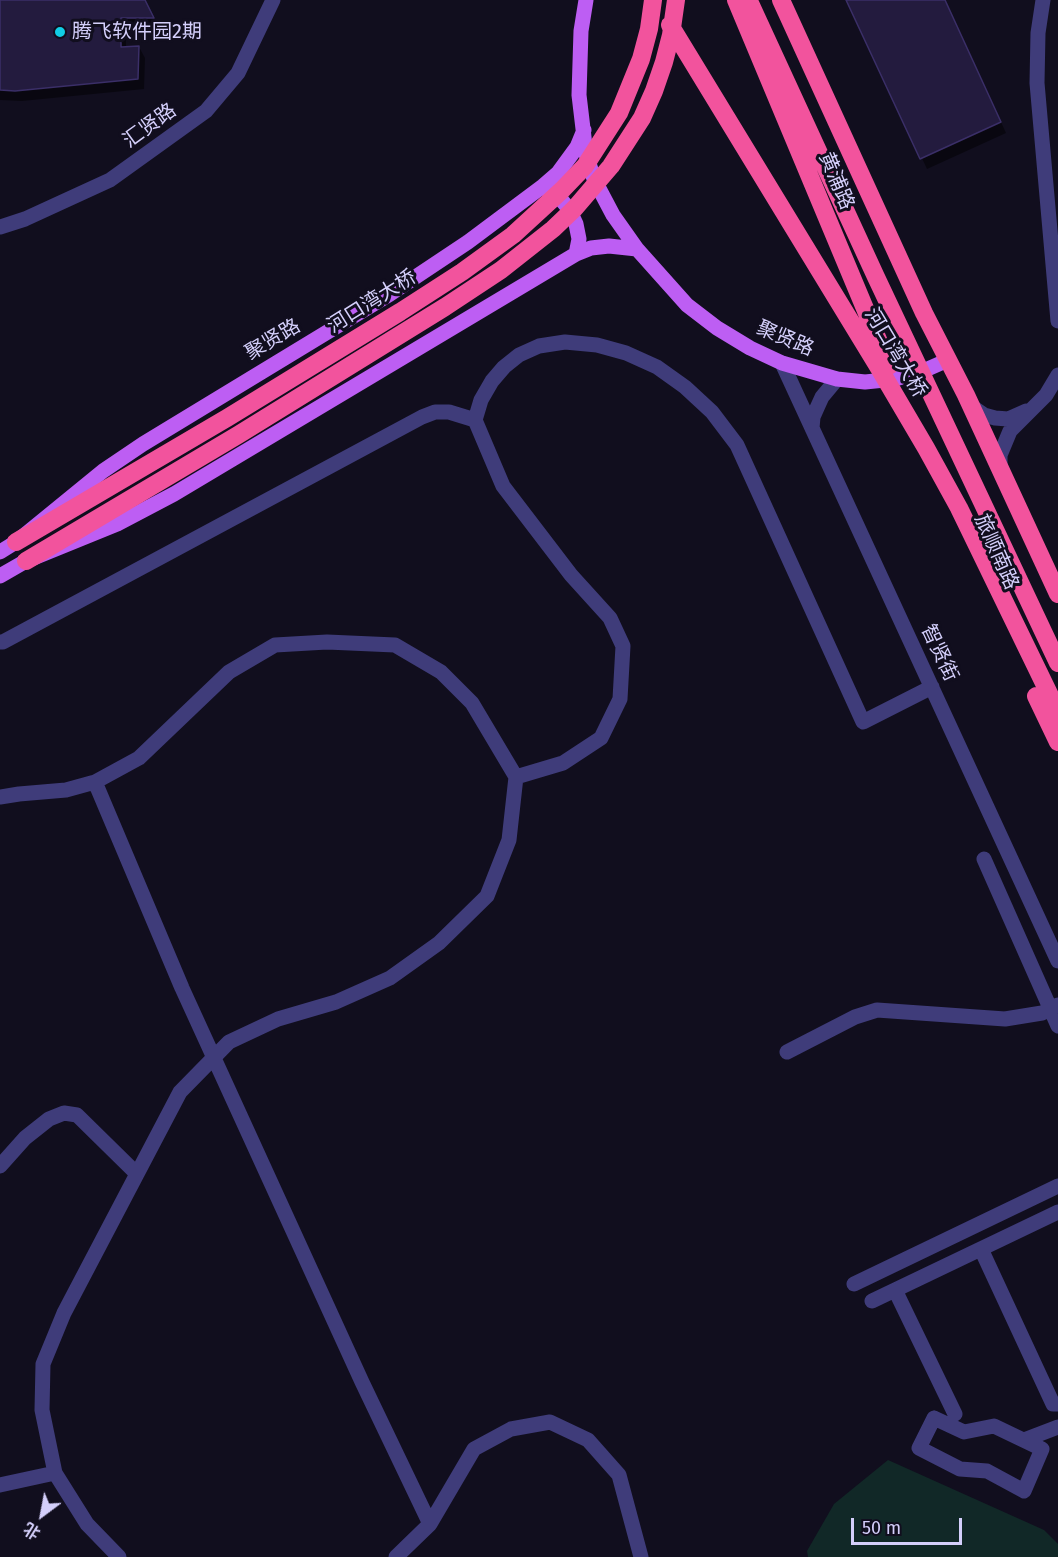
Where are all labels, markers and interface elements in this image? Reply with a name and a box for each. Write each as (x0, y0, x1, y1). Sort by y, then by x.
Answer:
place label: 腾飞软件园2期 (72, 20, 202, 44)
marker: 腾飞软件园2期 (53, 25, 67, 39)
street label: 汇贤路 (119, 99, 181, 153)
street label: 黄浦路 (813, 149, 859, 213)
street label: 河口湾大桥 (323, 265, 421, 339)
street label: 河口湾大桥 (859, 304, 931, 402)
street label: 聚贤路 (241, 314, 305, 366)
street label: 聚贤路 (753, 316, 817, 362)
street label: 旅顺南路 (969, 511, 1023, 593)
street label: 智贤街 (915, 621, 963, 685)
north arrow (12, 1485, 72, 1545)
scale bar (854, 1506, 965, 1544)
text: 50 m (862, 1517, 901, 1539)
text: 北 (20, 1518, 44, 1543)

